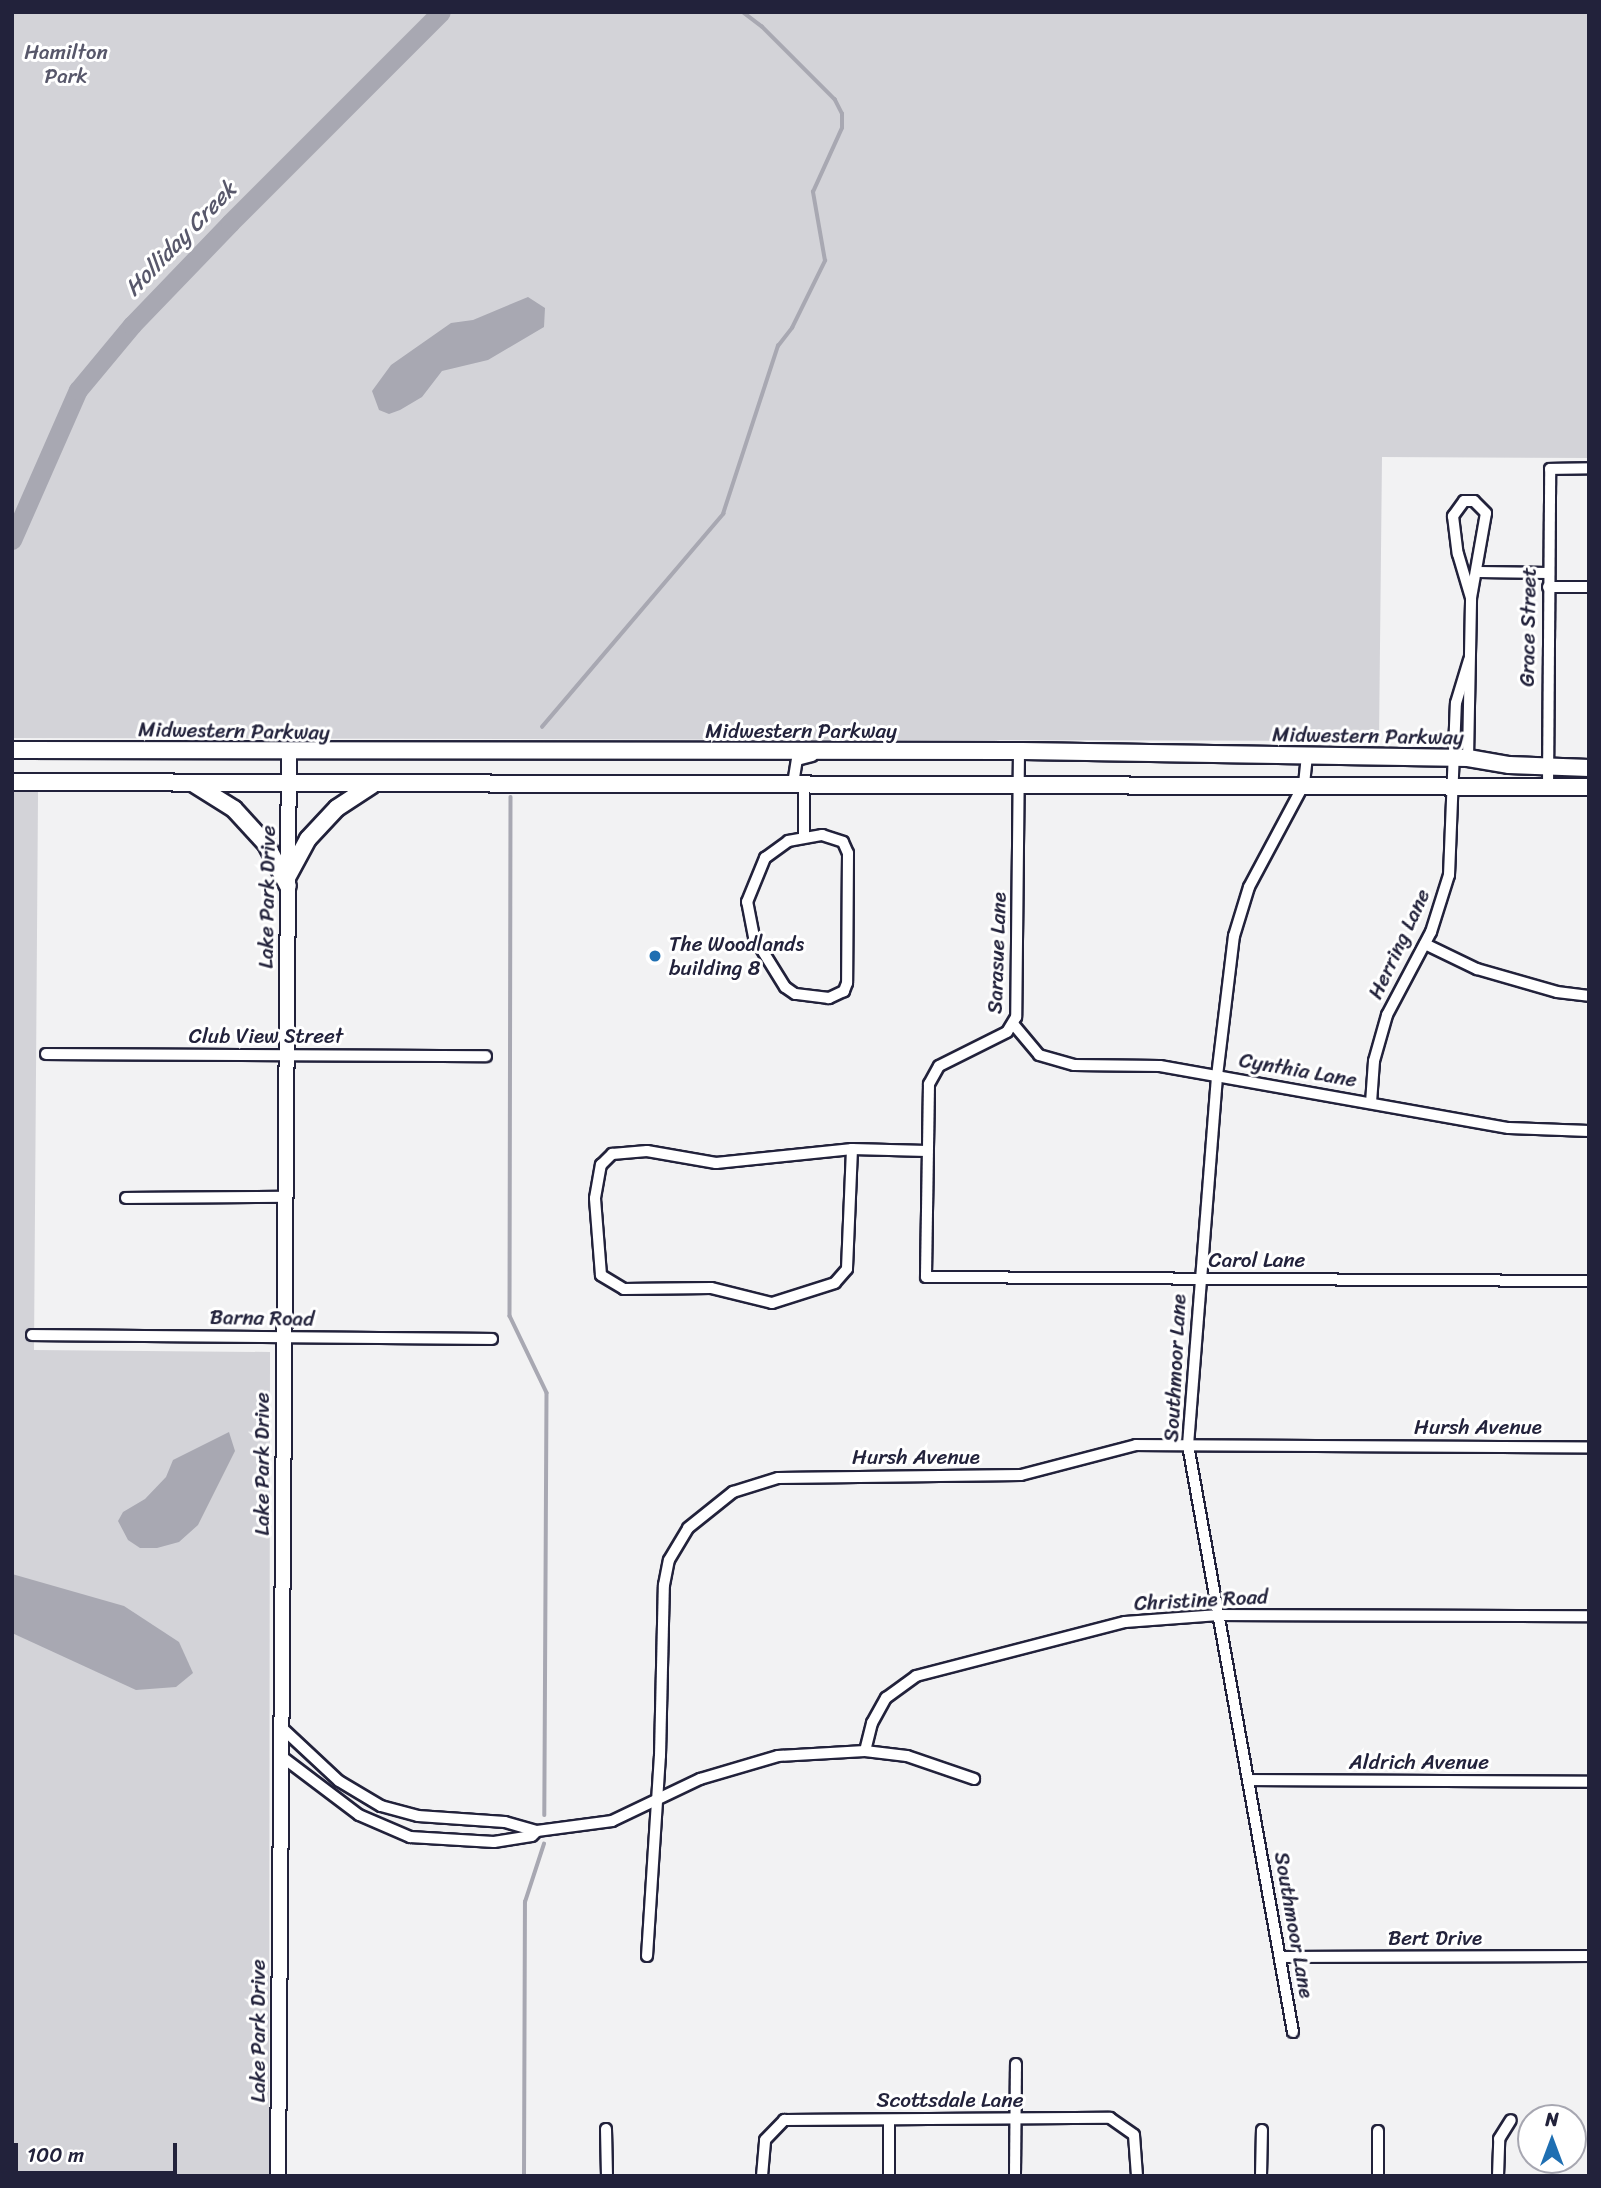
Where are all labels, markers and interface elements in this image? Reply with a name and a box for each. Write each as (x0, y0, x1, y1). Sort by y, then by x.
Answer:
park label: Hamilton Park (24, 39, 108, 89)
water label: Holliday Creek (119, 176, 243, 302)
street label: Grace Street (1514, 567, 1542, 687)
street label: Midwestern Parkway (138, 717, 330, 745)
street label: Midwestern Parkway (705, 718, 897, 744)
street label: Midwestern Parkway (1272, 722, 1464, 750)
street label: Lake Park Drive (253, 825, 281, 969)
street label: Herring Lane (1363, 885, 1435, 1003)
street label: Sarasue Lane (982, 891, 1012, 1015)
place label: The Woodlands building 8 (669, 931, 805, 981)
marker: The Woodlands building 8 (647, 948, 663, 964)
street label: Club View Street (187, 1023, 345, 1049)
street label: Cynthia Lane (1237, 1047, 1359, 1093)
street label: Carol Lane (1209, 1247, 1305, 1273)
street label: Southmoor Lane (1159, 1293, 1191, 1443)
street label: Barna Road (209, 1304, 315, 1332)
street label: Lake Park Drive (249, 1392, 275, 1536)
street label: Hursh Avenue (1414, 1414, 1542, 1440)
street label: Hursh Avenue (852, 1444, 980, 1470)
street label: Christine Road (1133, 1584, 1269, 1616)
street label: Aldrich Avenue (1349, 1749, 1489, 1775)
street label: Southmoor Lane (1269, 1849, 1319, 2001)
street label: Bert Drive (1388, 1925, 1482, 1951)
street label: Lake Park Drive (245, 1959, 271, 2103)
street label: Scottsdale Lane (877, 2087, 1023, 2113)
text: N (1545, 2103, 1559, 2136)
north arrow (1517, 2104, 1587, 2174)
scale bar (18, 2128, 180, 2172)
text: 100 m (27, 2136, 84, 2174)

